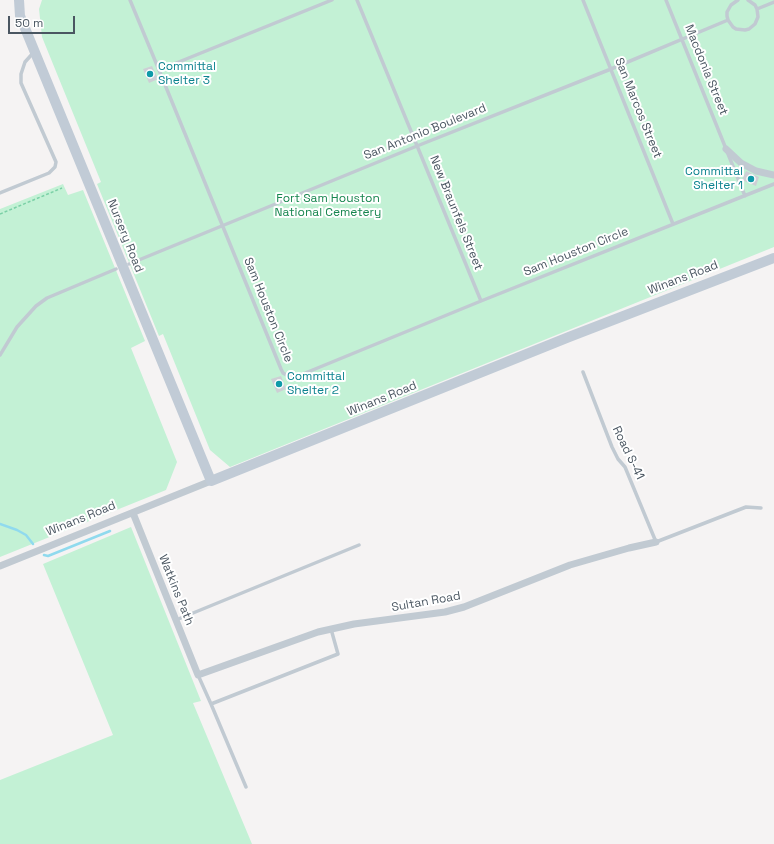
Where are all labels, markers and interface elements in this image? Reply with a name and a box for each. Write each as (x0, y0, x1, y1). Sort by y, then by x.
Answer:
scale bar (10, 8, 77, 34)
text: 50 m (15, 15, 43, 31)
street label: Macdonia Street (681, 23, 731, 117)
street label: San Marcos Street (611, 56, 665, 160)
place label: Committal Shelter 3 (158, 60, 216, 88)
marker: Committal Shelter 3 (145, 69, 155, 79)
street label: San Antonio Boulevard (362, 101, 488, 163)
street label: New Braunfels Street (426, 154, 486, 272)
place label: Committal Shelter 1 (685, 165, 743, 193)
marker: Committal Shelter 1 (746, 174, 756, 184)
park label: Fort Sam Houston National Cemetery (275, 192, 381, 220)
street label: Nursery Road (104, 197, 146, 275)
street label: Sam Houston Circle (521, 224, 631, 280)
street label: Sam Houston Circle (240, 255, 296, 365)
street label: Winans Road (646, 258, 720, 298)
place label: Committal Shelter 2 (287, 370, 345, 398)
street label: Winans Road (345, 378, 419, 420)
marker: Committal Shelter 2 (274, 379, 284, 389)
street label: Road S-41 (609, 424, 647, 482)
street label: Winans Road (44, 498, 118, 540)
street label: Watkins Path (155, 553, 197, 627)
street label: Sultan Road (390, 589, 462, 615)

